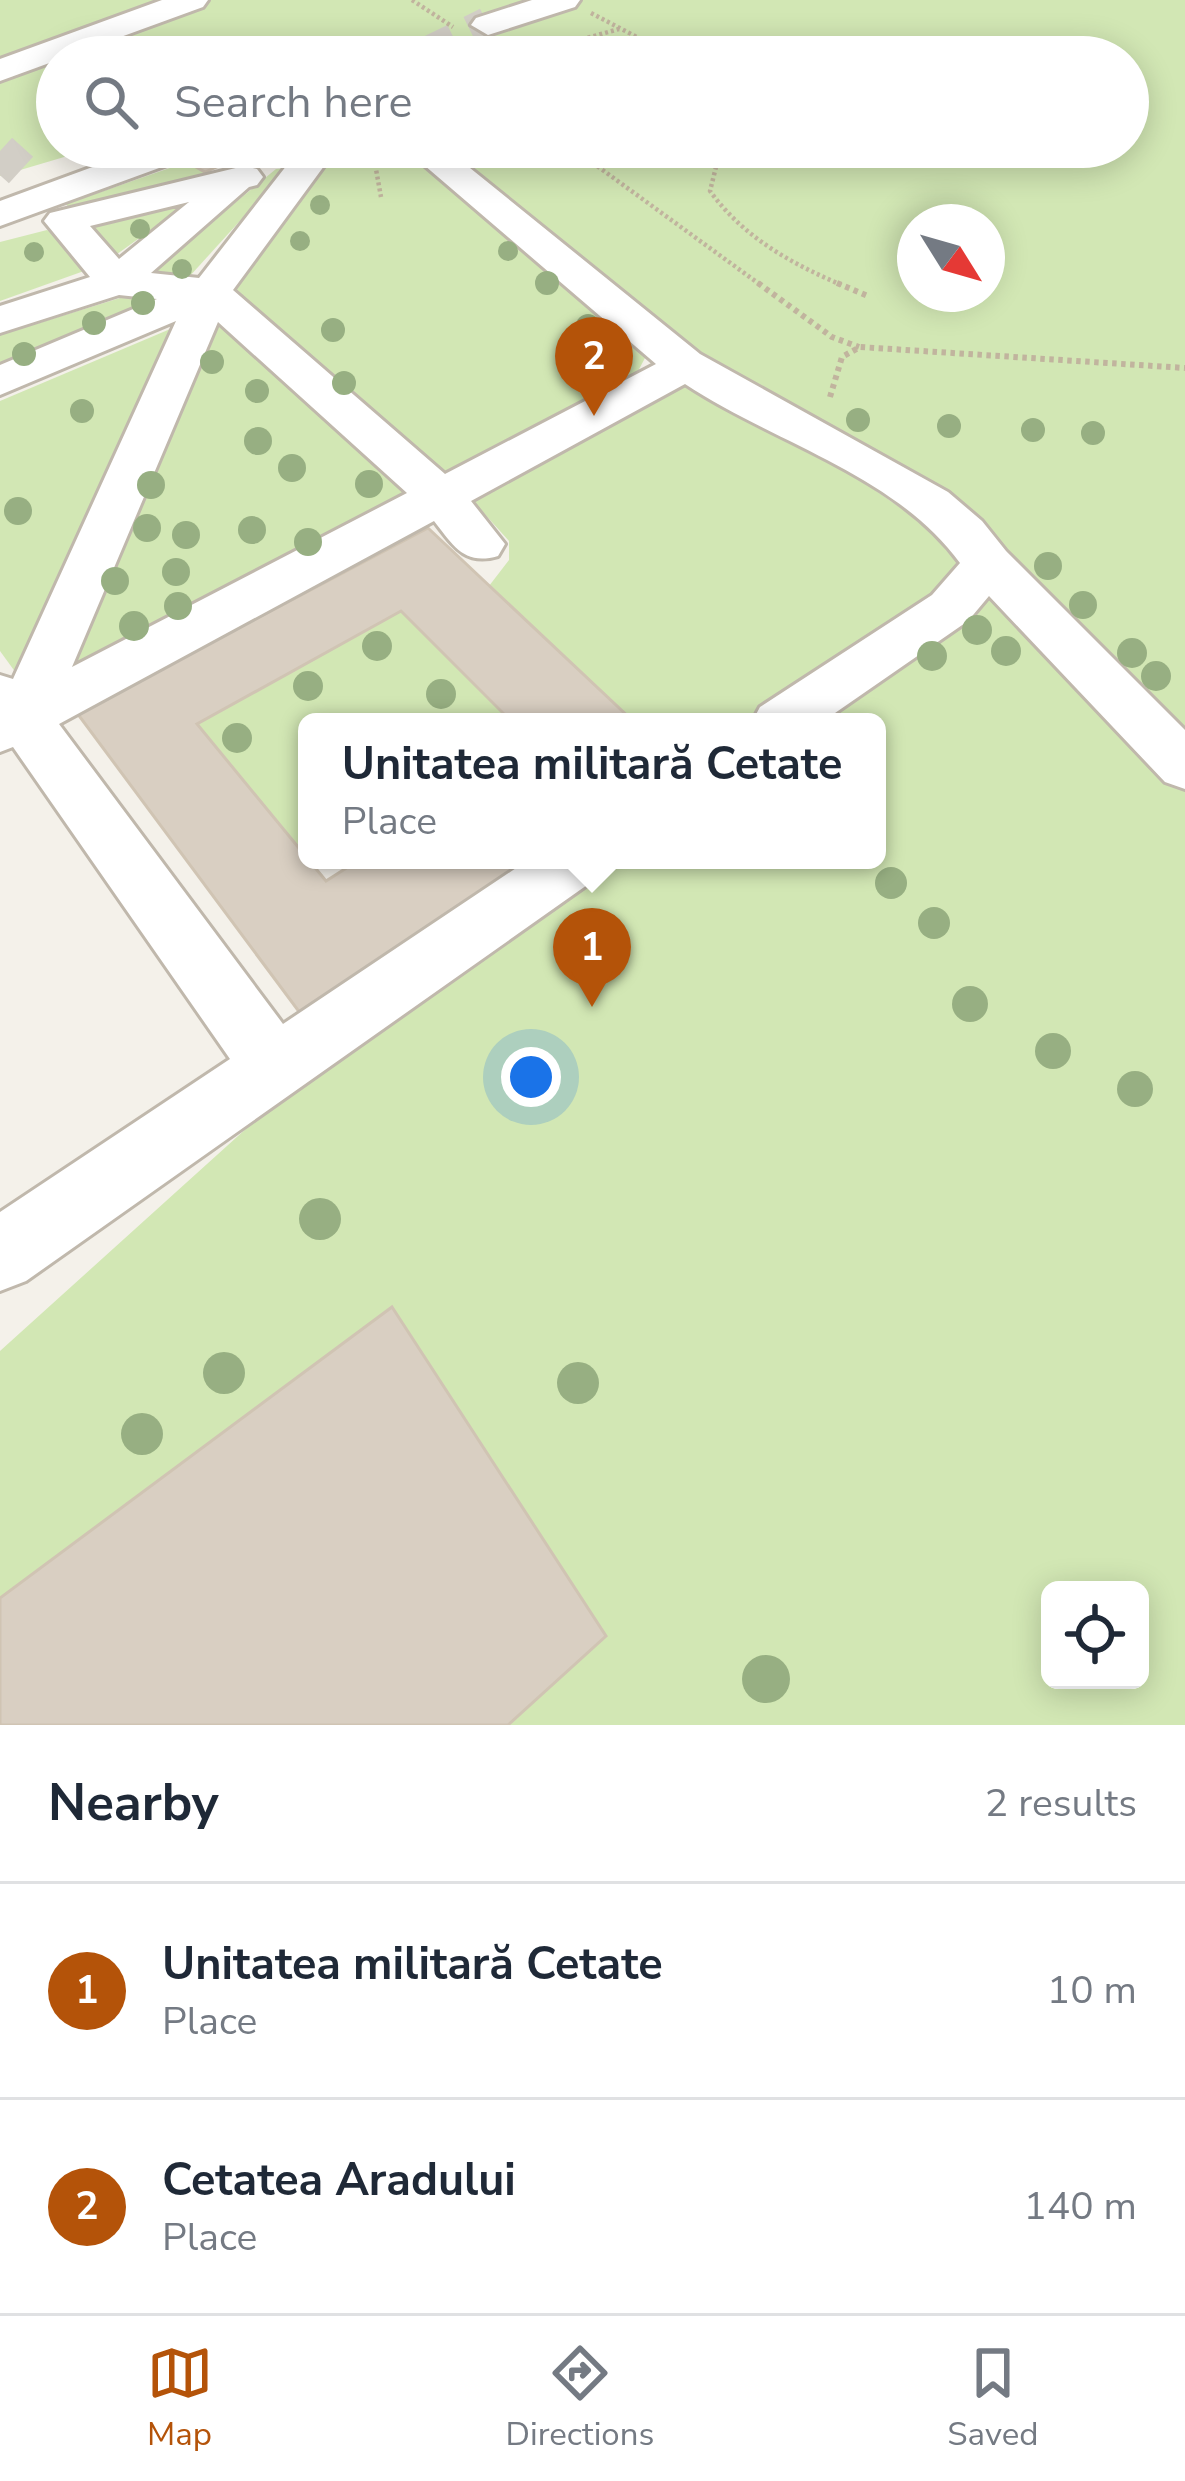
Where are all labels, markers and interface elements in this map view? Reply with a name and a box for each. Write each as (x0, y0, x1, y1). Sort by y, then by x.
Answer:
search box (36, 36, 1149, 168)
icon: search (78, 69, 144, 135)
text: Search here (174, 72, 413, 133)
north arrow (897, 204, 1005, 312)
pin: 2 (555, 317, 633, 416)
popup (298, 713, 886, 869)
text: Unitatea militară Cetate (342, 734, 842, 795)
text: Place (342, 795, 437, 848)
pin: 1 (553, 908, 631, 1007)
your location (501, 1047, 561, 1107)
map controls (1041, 1581, 1149, 1689)
button: locate (1041, 1581, 1149, 1689)
text: Nearby (48, 1768, 219, 1838)
text: 2 results (985, 1777, 1137, 1830)
text: Unitatea militară Cetate (162, 1934, 663, 1995)
text: 1 (75, 1964, 99, 2017)
text: 10 m (1047, 1964, 1137, 2017)
text: Place (162, 1995, 257, 2048)
text: Cetatea Aradului (162, 2150, 516, 2211)
text: 2 (75, 2180, 99, 2233)
text: 140 m (1023, 2180, 1137, 2233)
text: Place (162, 2211, 257, 2264)
tab: Map (147, 2340, 213, 2457)
tab: Directions (506, 2340, 654, 2457)
tab: Saved (947, 2340, 1038, 2457)

